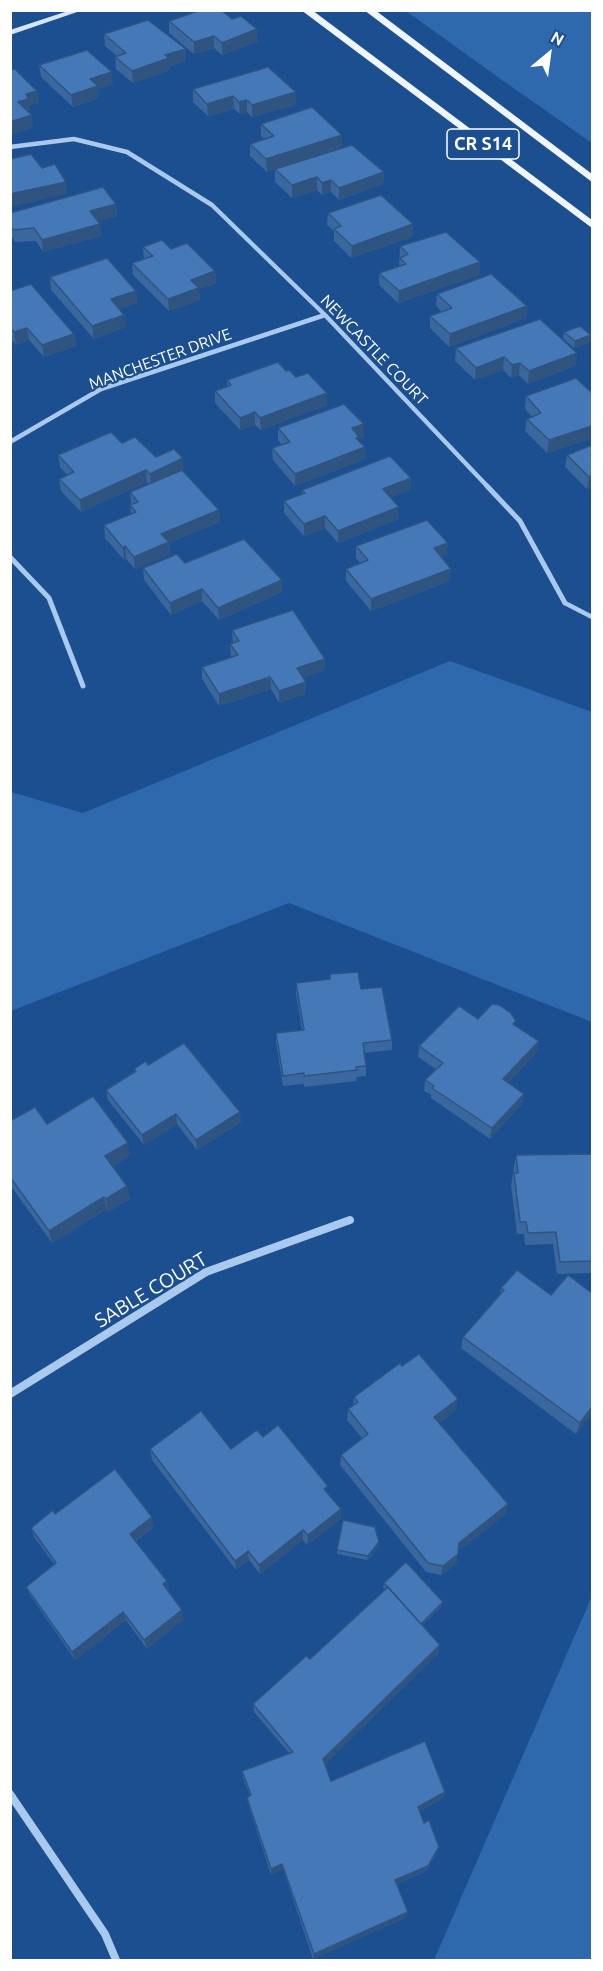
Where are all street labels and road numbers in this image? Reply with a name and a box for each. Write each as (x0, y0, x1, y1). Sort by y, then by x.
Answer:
road number: CR S14 (447, 129, 519, 159)
street label: NEWCASTLE COURT (316, 291, 432, 409)
street label: MANCHESTER DRIVE (86, 324, 234, 394)
street label: SABLE COURT (90, 1247, 212, 1333)

